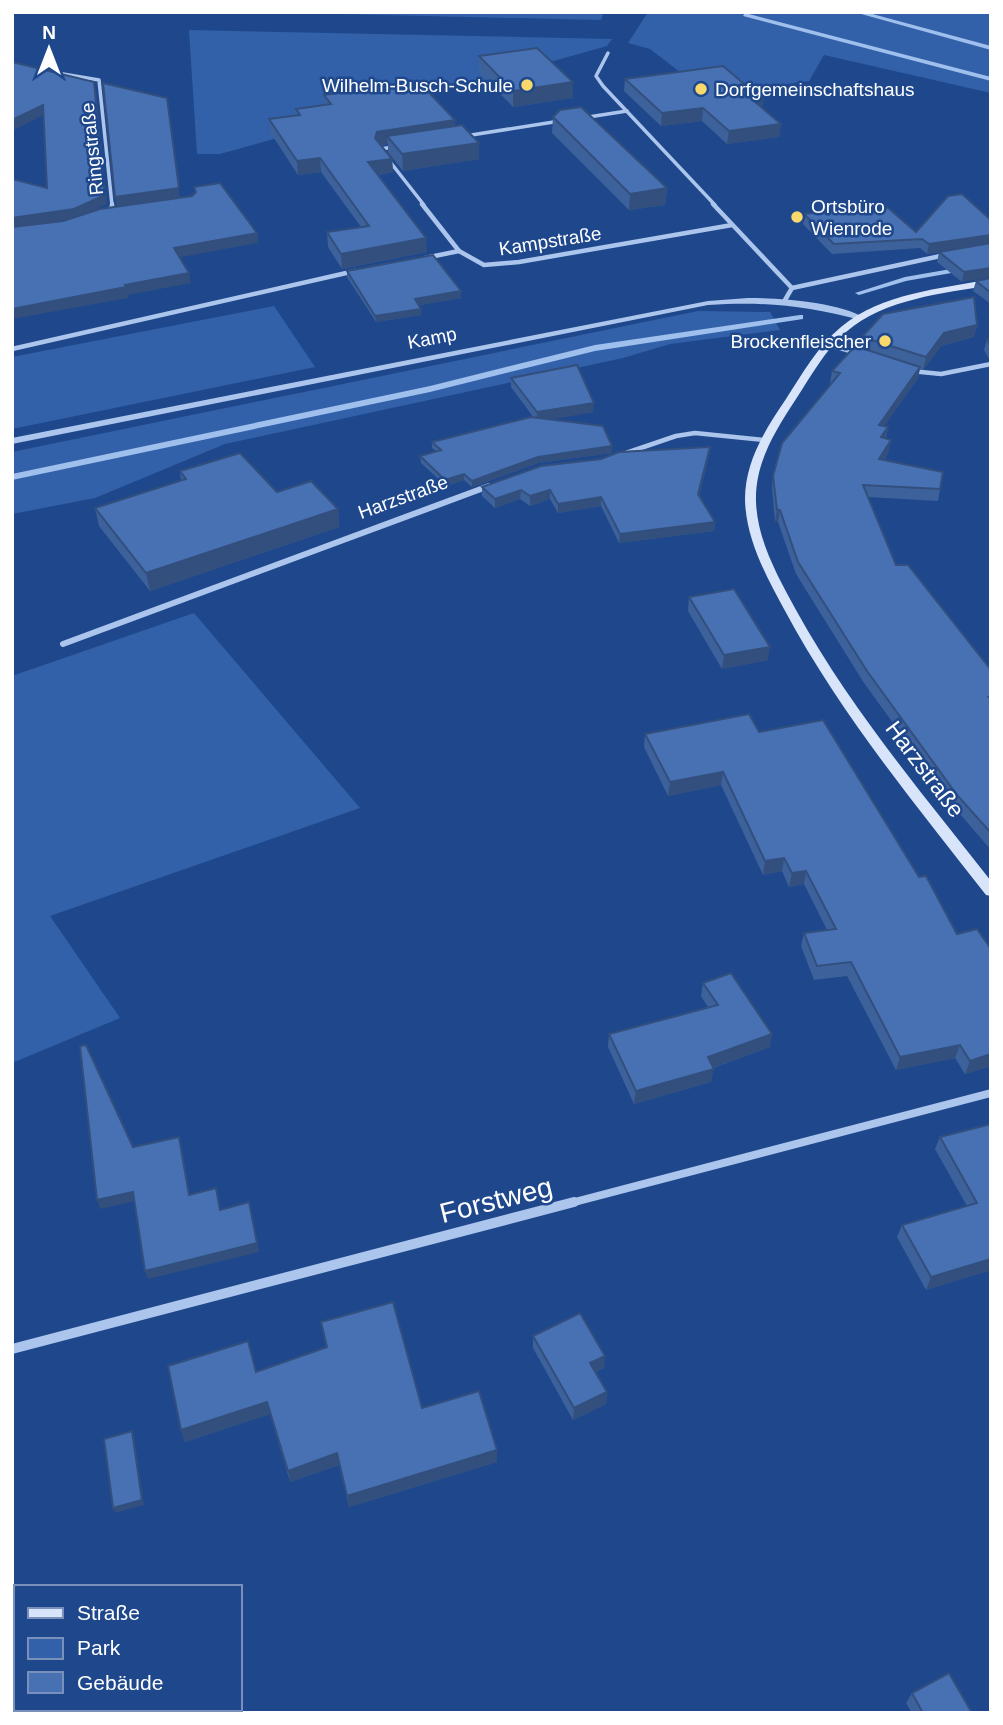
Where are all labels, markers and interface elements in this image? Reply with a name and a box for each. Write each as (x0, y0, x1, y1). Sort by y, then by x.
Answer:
north arrow (14, 14, 84, 84)
text: N (42, 22, 56, 43)
place label: Wilhelm-Busch-Schule (322, 75, 513, 96)
marker: Wilhelm-Busch-Schule (519, 77, 535, 93)
place label: Dorfgemeinschaftshaus (715, 79, 915, 100)
marker: Dorfgemeinschaftshaus (693, 81, 709, 97)
street label: Ringstraße (77, 102, 107, 196)
place label: Ortsbüro Wienrode (811, 196, 892, 239)
marker: Ortsbüro Wienrode (789, 209, 805, 225)
street label: Kampstraße (497, 223, 603, 259)
street label: Kamp (406, 323, 458, 353)
place label: Brockenfleischer (731, 331, 872, 352)
marker: Brockenfleischer (877, 333, 893, 349)
street label: Harzstraße (355, 471, 451, 523)
street label: Harzstraße (880, 716, 970, 822)
street label: Forstweg (436, 1171, 556, 1229)
legend (14, 1585, 242, 1711)
text: Straße (77, 1601, 140, 1624)
text: Park (77, 1636, 121, 1659)
text: Gebäude (77, 1671, 163, 1694)

